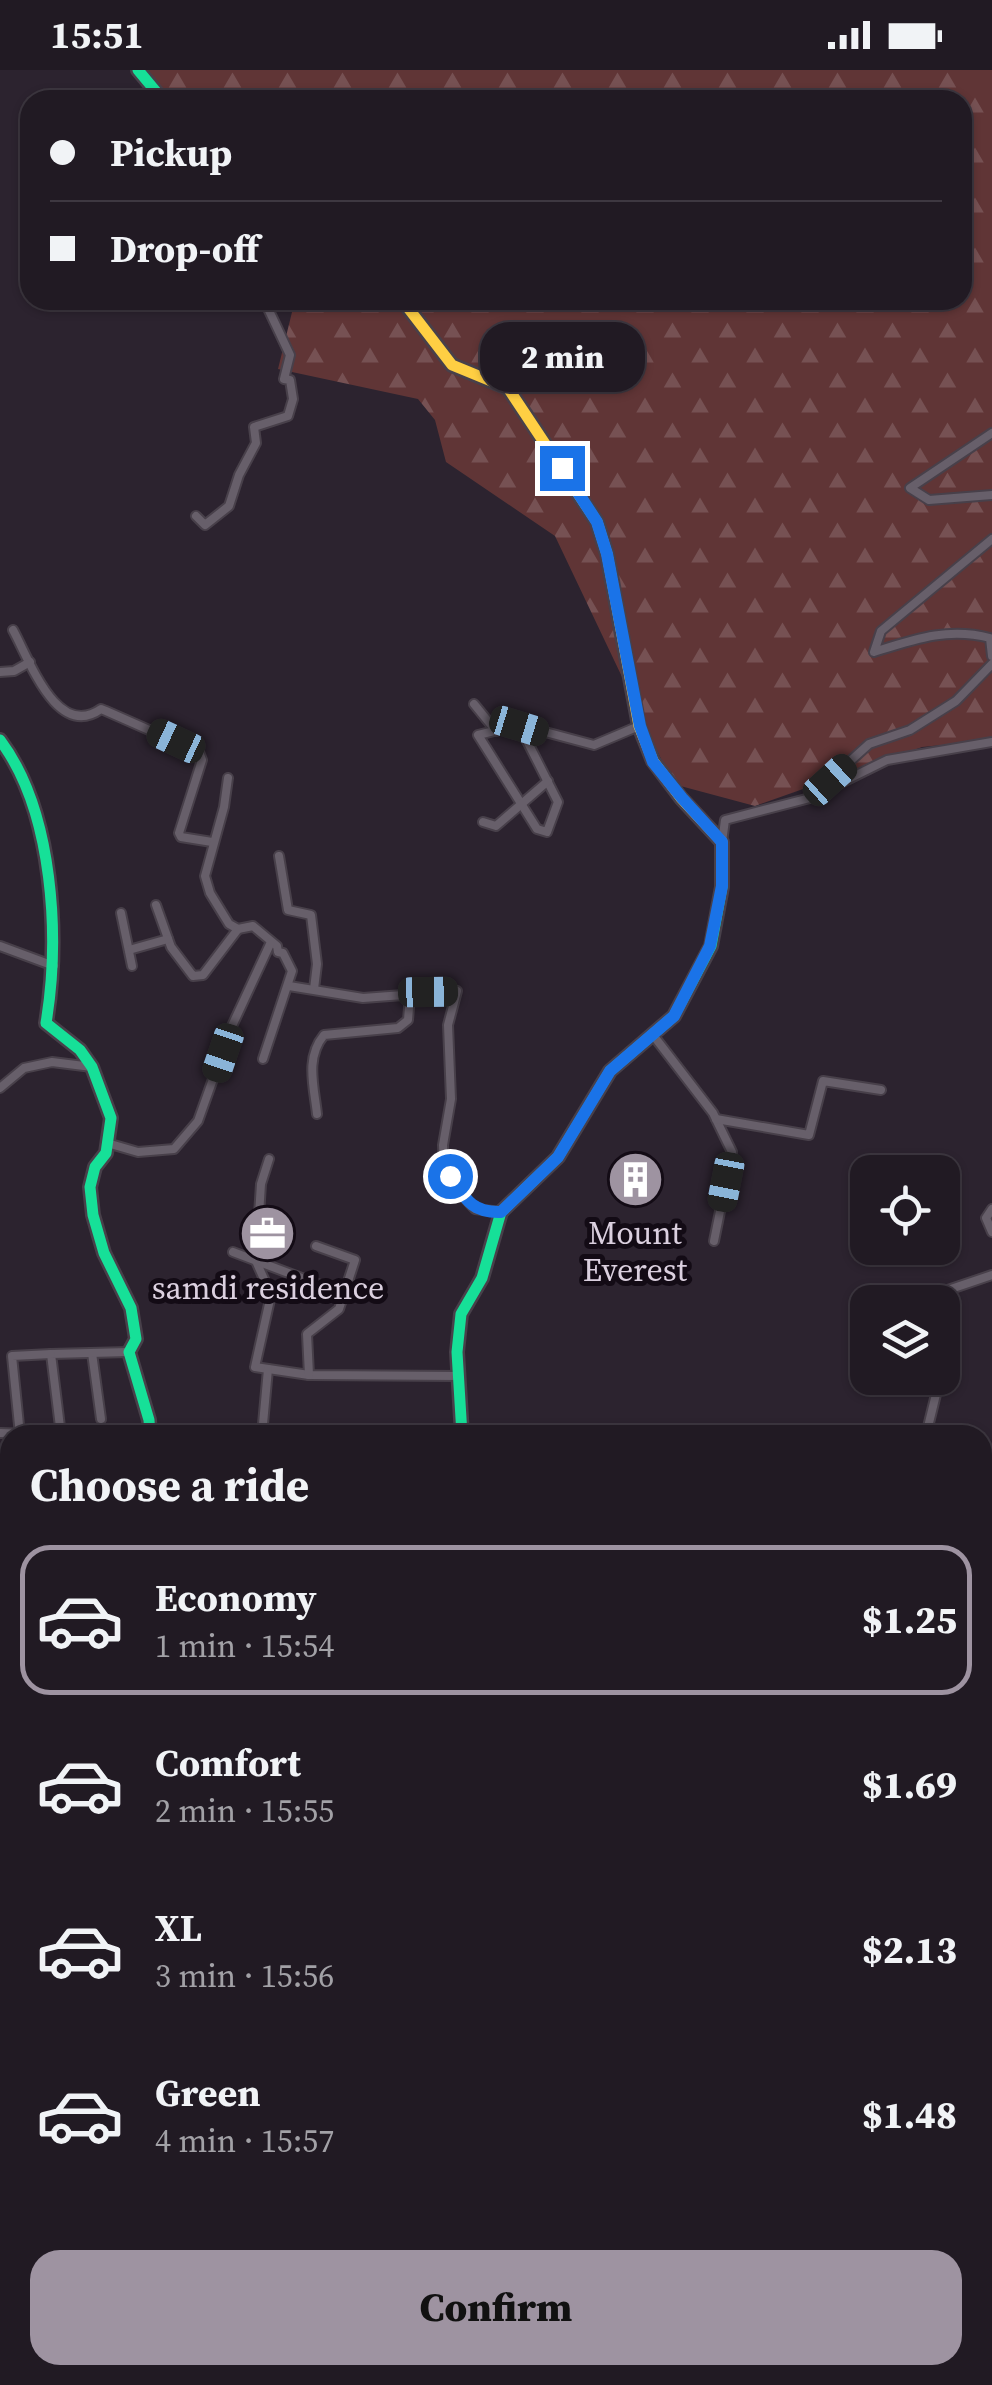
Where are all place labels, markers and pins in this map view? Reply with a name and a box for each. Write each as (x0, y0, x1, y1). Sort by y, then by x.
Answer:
building icon: Mount Everest (605, 1149, 665, 1209)
office icon: samdi residence (238, 1204, 298, 1264)
place label: Mount Everest (583, 1211, 688, 1292)
place label: samdi residence (152, 1266, 384, 1310)

